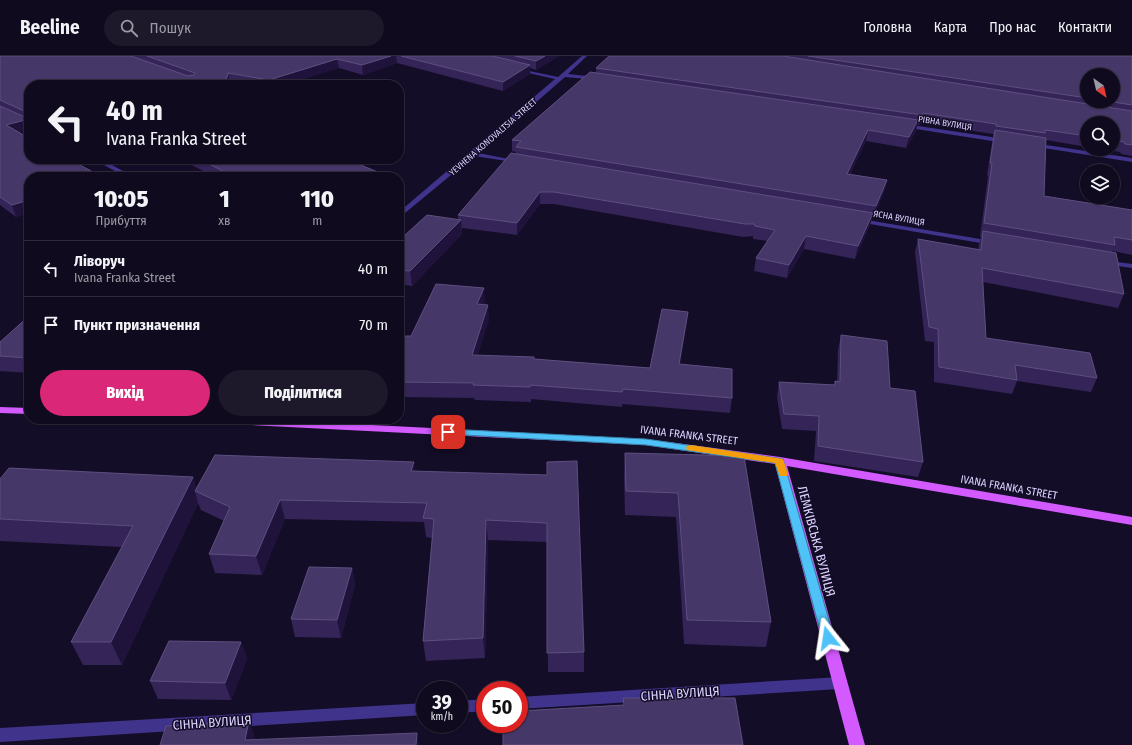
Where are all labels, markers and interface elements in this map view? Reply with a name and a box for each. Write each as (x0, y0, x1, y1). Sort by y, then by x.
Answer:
search box (104, 10, 384, 46)
text: Beeline (20, 16, 80, 39)
icon: search (118, 17, 140, 39)
text: Пошук (150, 19, 191, 37)
text: Головна (864, 19, 912, 36)
text: Карта (934, 19, 967, 36)
text: Про нас (989, 19, 1036, 36)
text: Контакти (1058, 19, 1112, 36)
north arrow (1080, 68, 1120, 108)
map controls (1080, 68, 1120, 204)
text: 40 m (106, 94, 163, 127)
icon: left (40, 96, 92, 148)
street label: YEVHENA KONOVALTSIA STREET (447, 96, 539, 178)
street label: РІВНА ВУЛИЦЯ (917, 114, 973, 132)
button: search (1080, 116, 1120, 156)
text: Ivana Franka Street (106, 128, 247, 150)
button: layers (1080, 164, 1120, 204)
text: 10:05 (94, 185, 148, 213)
text: 1 (219, 185, 230, 213)
text: 110 (300, 185, 334, 213)
street label: ЯСНА ВУЛИЦЯ (873, 209, 925, 227)
text: Прибуття (96, 213, 147, 228)
text: хв (218, 213, 231, 228)
text: m (312, 213, 322, 228)
text: Ліворуч (74, 252, 125, 270)
icon: left (40, 258, 62, 280)
text: 40 m (358, 260, 388, 278)
text: Ivana Franka Street (74, 270, 176, 285)
icon: arrive (40, 314, 62, 336)
text: Пункт призначення (74, 316, 200, 334)
text: 70 m (359, 316, 388, 334)
button: Вихід (40, 370, 210, 416)
button: Поділитися (218, 370, 388, 416)
pin (431, 415, 465, 449)
icon: arrive (437, 421, 459, 443)
street label: IVANA FRANKA STREET (639, 423, 739, 448)
street label: IVANA FRANKA STREET (959, 473, 1059, 503)
street label: ЛЕМКІВСЬКА ВУЛИЦЯ (795, 484, 839, 598)
position arrow (807, 617, 849, 659)
speed limit sign: 50 (476, 681, 528, 733)
street label: СІННА ВУЛИЦЯ (640, 683, 720, 704)
text: 39 (432, 690, 452, 714)
text: km/h (431, 711, 453, 723)
street label: СІННА ВУЛИЦЯ (172, 712, 252, 733)

